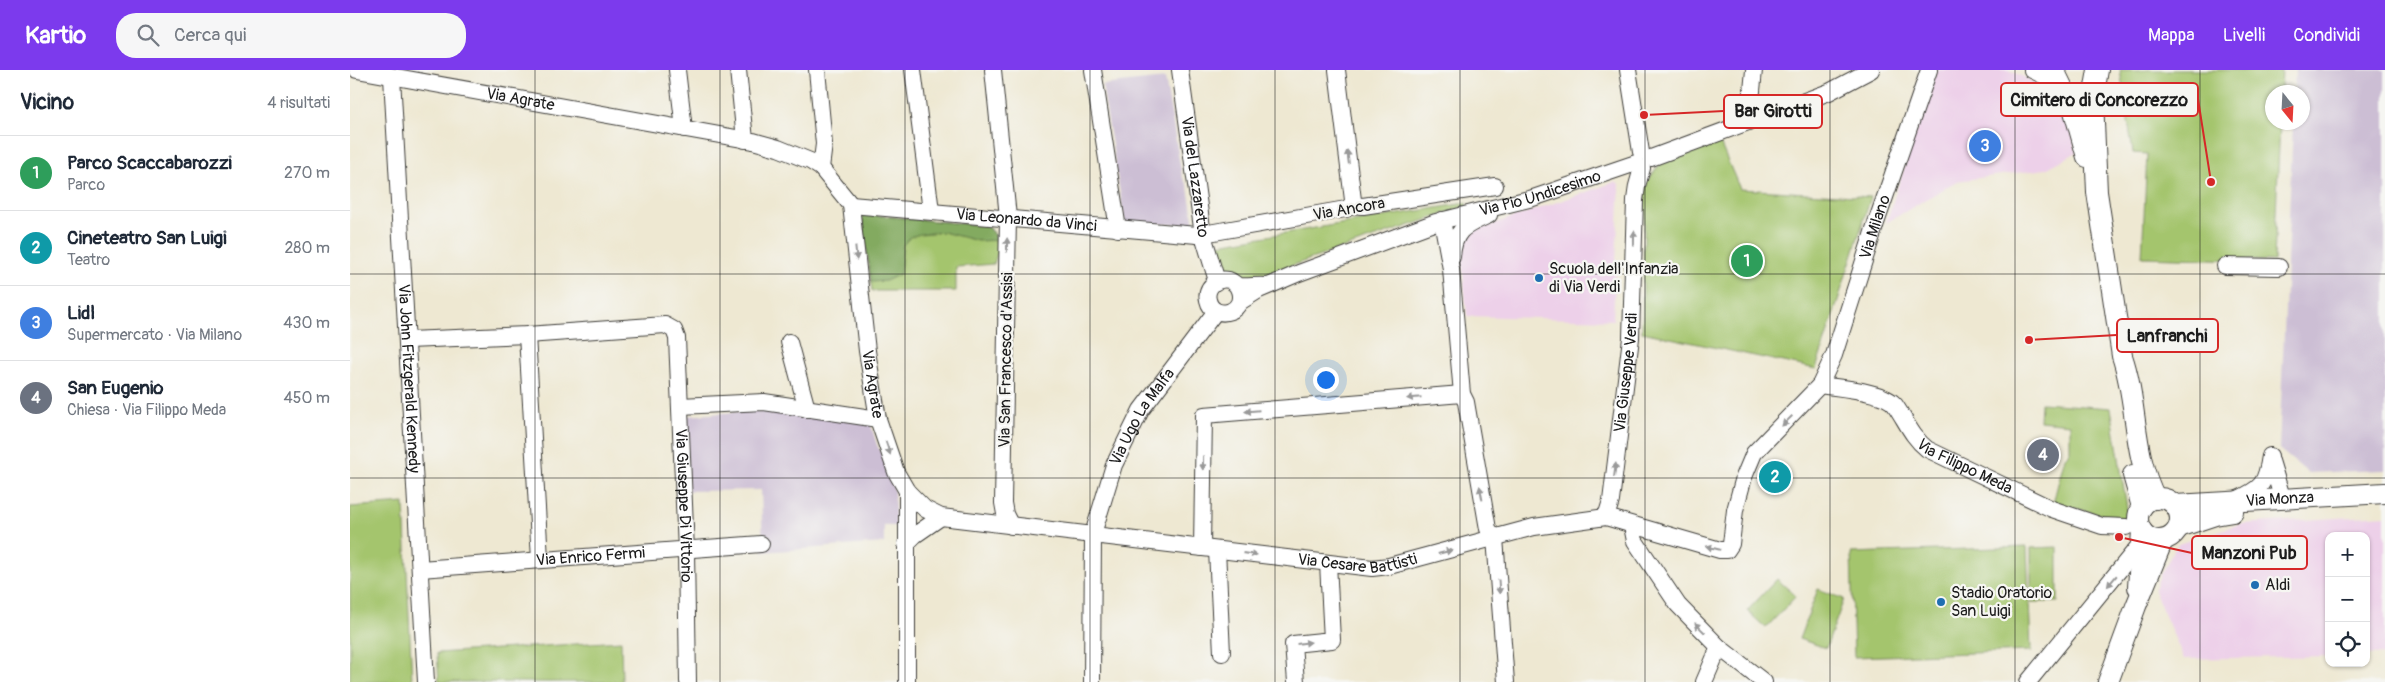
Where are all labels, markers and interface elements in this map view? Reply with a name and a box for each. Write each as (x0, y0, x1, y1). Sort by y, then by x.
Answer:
search box (116, 13, 466, 58)
text: Kartio (25, 21, 86, 50)
icon: search (134, 21, 162, 49)
text: Cerca qui (174, 23, 246, 47)
text: Mappa (2148, 24, 2195, 47)
text: Livelli (2223, 24, 2265, 47)
text: Condividi (2293, 24, 2360, 47)
street label: Via Agrate (485, 83, 556, 115)
callout: Cimitero di Concorezzo (2001, 83, 2198, 116)
north arrow (2265, 85, 2310, 130)
text: Vicino (20, 89, 74, 116)
text: Cimitero di Concorezzo (2010, 89, 2188, 112)
text: 4 risultati (267, 93, 330, 113)
callout: Bar Girotti (1724, 95, 1822, 128)
text: Bar Girotti (1734, 100, 1812, 123)
street label: Via del Lazzaretto (1177, 115, 1213, 239)
pin: 3 (1969, 127, 2001, 165)
one-way arrow (1344, 149, 1352, 165)
text: Parco Scaccabarozzi (67, 151, 232, 175)
text: 1 (33, 163, 39, 183)
text: 270 m (284, 163, 330, 183)
street label: Via Pio Undicesimo (1477, 166, 1604, 221)
text: Parco (67, 175, 105, 195)
street label: Via Milano (1855, 192, 1895, 262)
street label: Via Ancora (1311, 193, 1387, 225)
street label: Via Leonardo da Vinci (955, 204, 1098, 236)
text: Cineteatro San Luigi (67, 226, 227, 250)
one-way arrow (1630, 230, 1638, 246)
one-way arrow (1003, 236, 1011, 252)
text: 2 (32, 238, 40, 258)
text: 280 m (284, 238, 330, 258)
pin: 1 (1731, 242, 1763, 280)
one-way arrow (852, 246, 860, 262)
text: Teatro (67, 250, 110, 270)
place label: Scuola dell'Infanzia di Via Verdi (1549, 259, 1679, 297)
street label: Via San Francesco d'Assisi (994, 272, 1018, 448)
marker: Scuola dell'Infanzia di Via Verdi (1533, 272, 1545, 284)
street label: Via John Fitzgerald Kennedy (394, 284, 424, 474)
text: Lidl (67, 301, 95, 325)
text: 3 (32, 313, 40, 333)
text: 430 m (283, 313, 330, 333)
street label: Via Giuseppe Verdi (1610, 313, 1642, 434)
callout: Lanfranchi (2117, 319, 2218, 352)
text: Supermercato · Via Milano (67, 325, 242, 345)
text: Lanfranchi (2127, 325, 2207, 348)
street label: Via Agrate (857, 349, 888, 420)
street label: Via Ugo La Malfa (1105, 364, 1179, 469)
your location (1313, 367, 1339, 393)
text: San Eugenio (67, 376, 164, 400)
text: 4 (31, 388, 41, 408)
text: 450 m (283, 388, 330, 408)
one-way arrow (1405, 394, 1421, 402)
text: Chiesa · Via Filippo Meda (67, 400, 226, 420)
one-way arrow (1244, 407, 1260, 415)
one-way arrow (1782, 415, 1794, 427)
street label: Via Giuseppe Di Vittorio (671, 428, 696, 583)
street label: Via Filippo Meda (1912, 434, 2016, 499)
pin: 4 (2027, 436, 2059, 474)
one-way arrow (885, 440, 892, 455)
one-way arrow (1199, 456, 1207, 472)
pin: 2 (1759, 458, 1791, 496)
one-way arrow (1611, 461, 1619, 477)
one-way arrow (1477, 485, 1485, 500)
street label: Via Monza (2245, 487, 2314, 511)
map controls (2325, 532, 2370, 667)
button: + (2325, 532, 2370, 577)
callout: Manzoni Pub (2192, 536, 2307, 569)
text: Manzoni Pub (2202, 542, 2297, 565)
street label: Via Enrico Fermi (535, 543, 646, 570)
one-way arrow (1705, 544, 1720, 552)
one-way arrow (1437, 547, 1452, 555)
street label: Via Cesare Battisti (1296, 549, 1420, 578)
one-way arrow (1242, 550, 1258, 558)
one-way arrow (2107, 574, 2118, 587)
place label: Aldi (2265, 575, 2290, 595)
button: − (2325, 577, 2370, 622)
one-way arrow (1495, 579, 1503, 595)
marker: Aldi (2249, 579, 2261, 591)
place label: Stadio Oratorio San Luigi (1951, 583, 2052, 621)
marker: Stadio Oratorio San Luigi (1935, 596, 1947, 608)
button: locate (2325, 622, 2370, 667)
one-way arrow (1694, 623, 1706, 635)
one-way arrow (1296, 639, 1312, 647)

